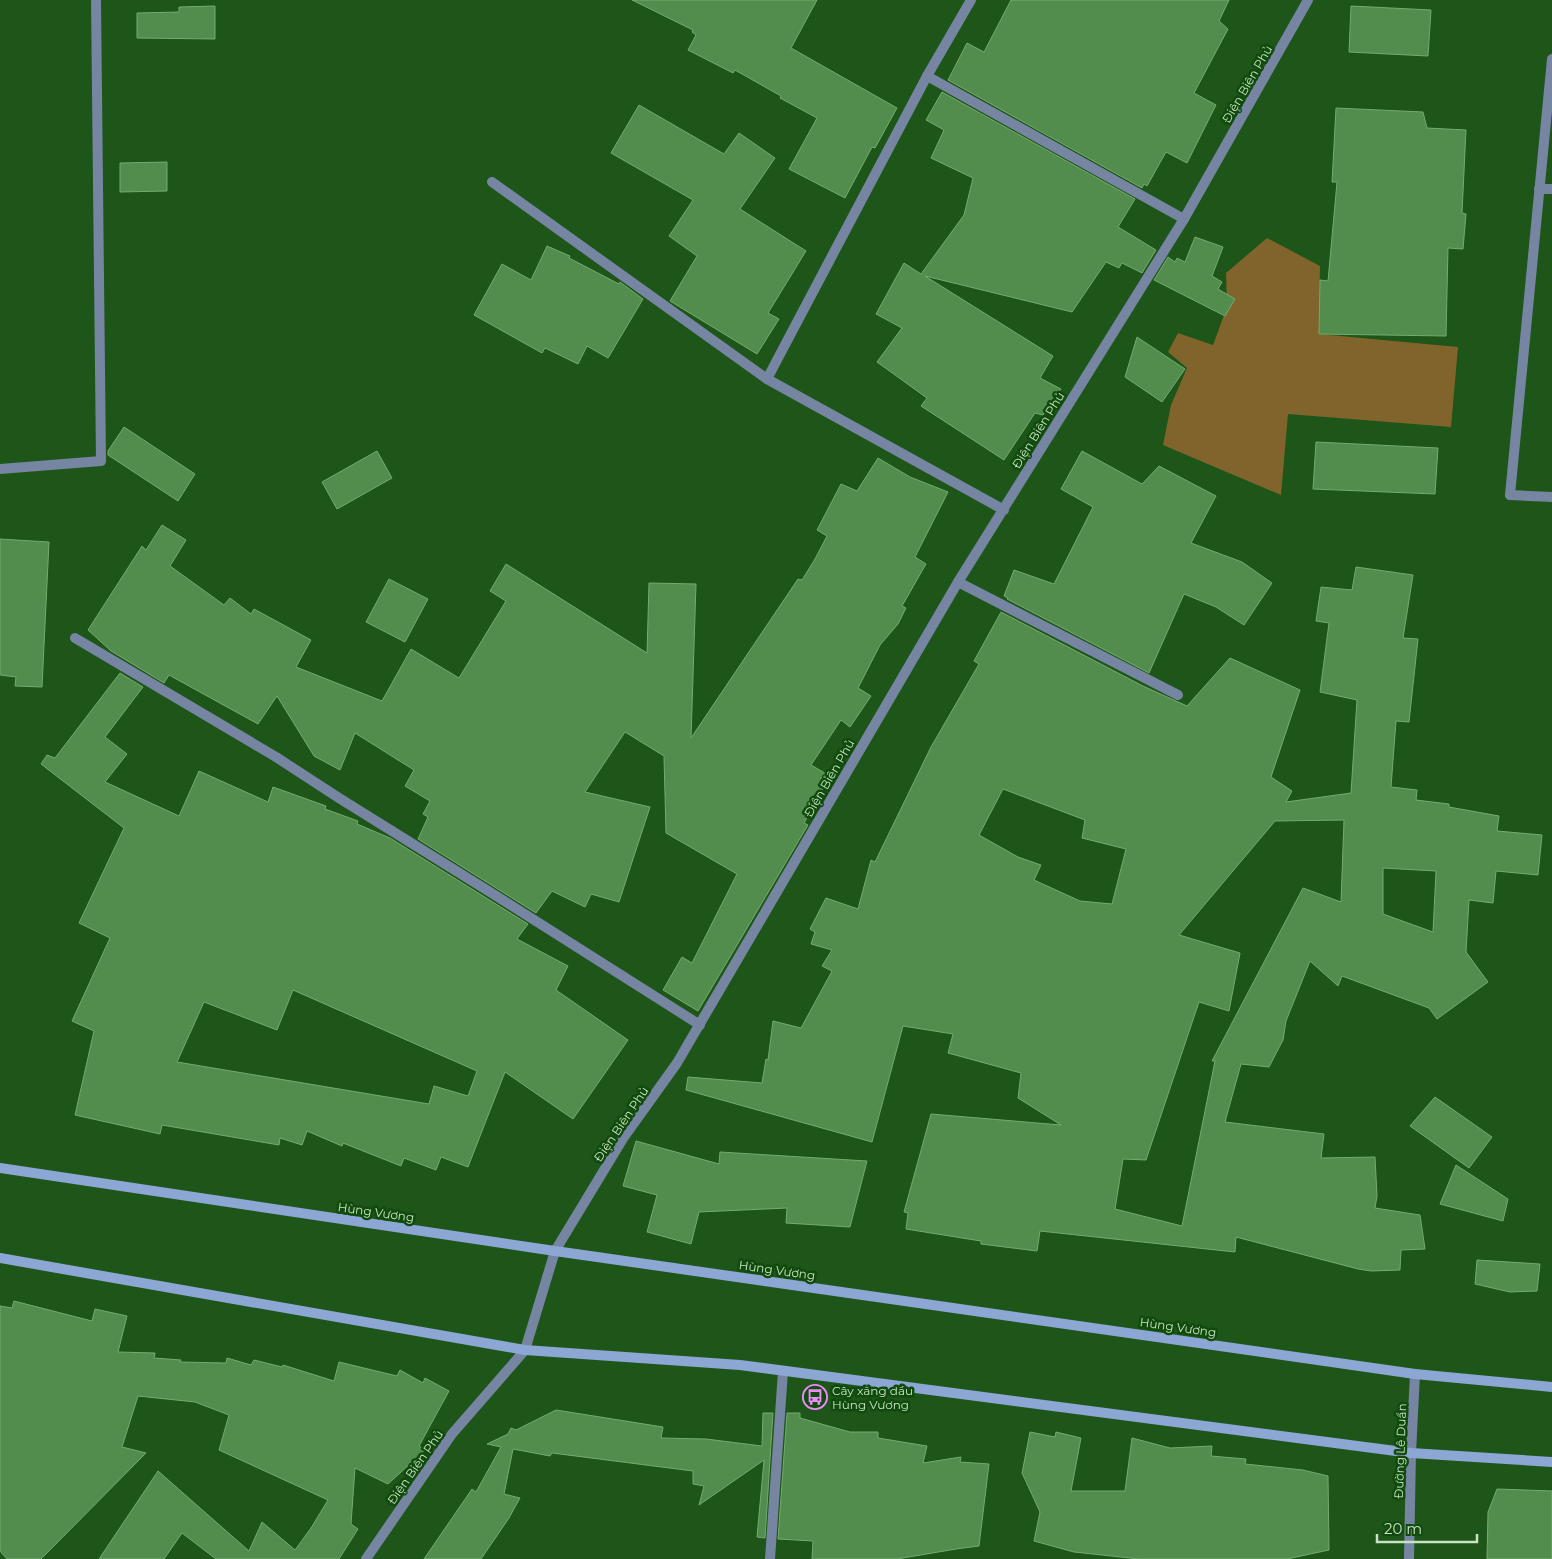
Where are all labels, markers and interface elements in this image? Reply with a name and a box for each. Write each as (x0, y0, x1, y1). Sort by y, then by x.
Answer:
street label: Điện Biên Phủ (1219, 42, 1275, 126)
street label: Điện Biên Phủ (1009, 389, 1067, 471)
street label: Điện Biên Phủ (801, 736, 857, 820)
street label: Điện Biên Phủ (590, 1084, 652, 1164)
street label: Hùng Vương (337, 1199, 415, 1225)
street label: Hùng Vương (738, 1257, 816, 1283)
street label: Hùng Vương (1139, 1314, 1217, 1340)
place label: Cây xăng dầu Hùng Vương (832, 1383, 913, 1412)
bus stop icon: Cây xăng dầu Hùng Vương (802, 1384, 828, 1410)
street label: Đường Lê Duẩn (1391, 1403, 1409, 1499)
street label: Điện Biên Phủ (384, 1427, 446, 1507)
scale bar (1377, 1512, 1477, 1544)
text: 20 m (1384, 1519, 1422, 1538)

